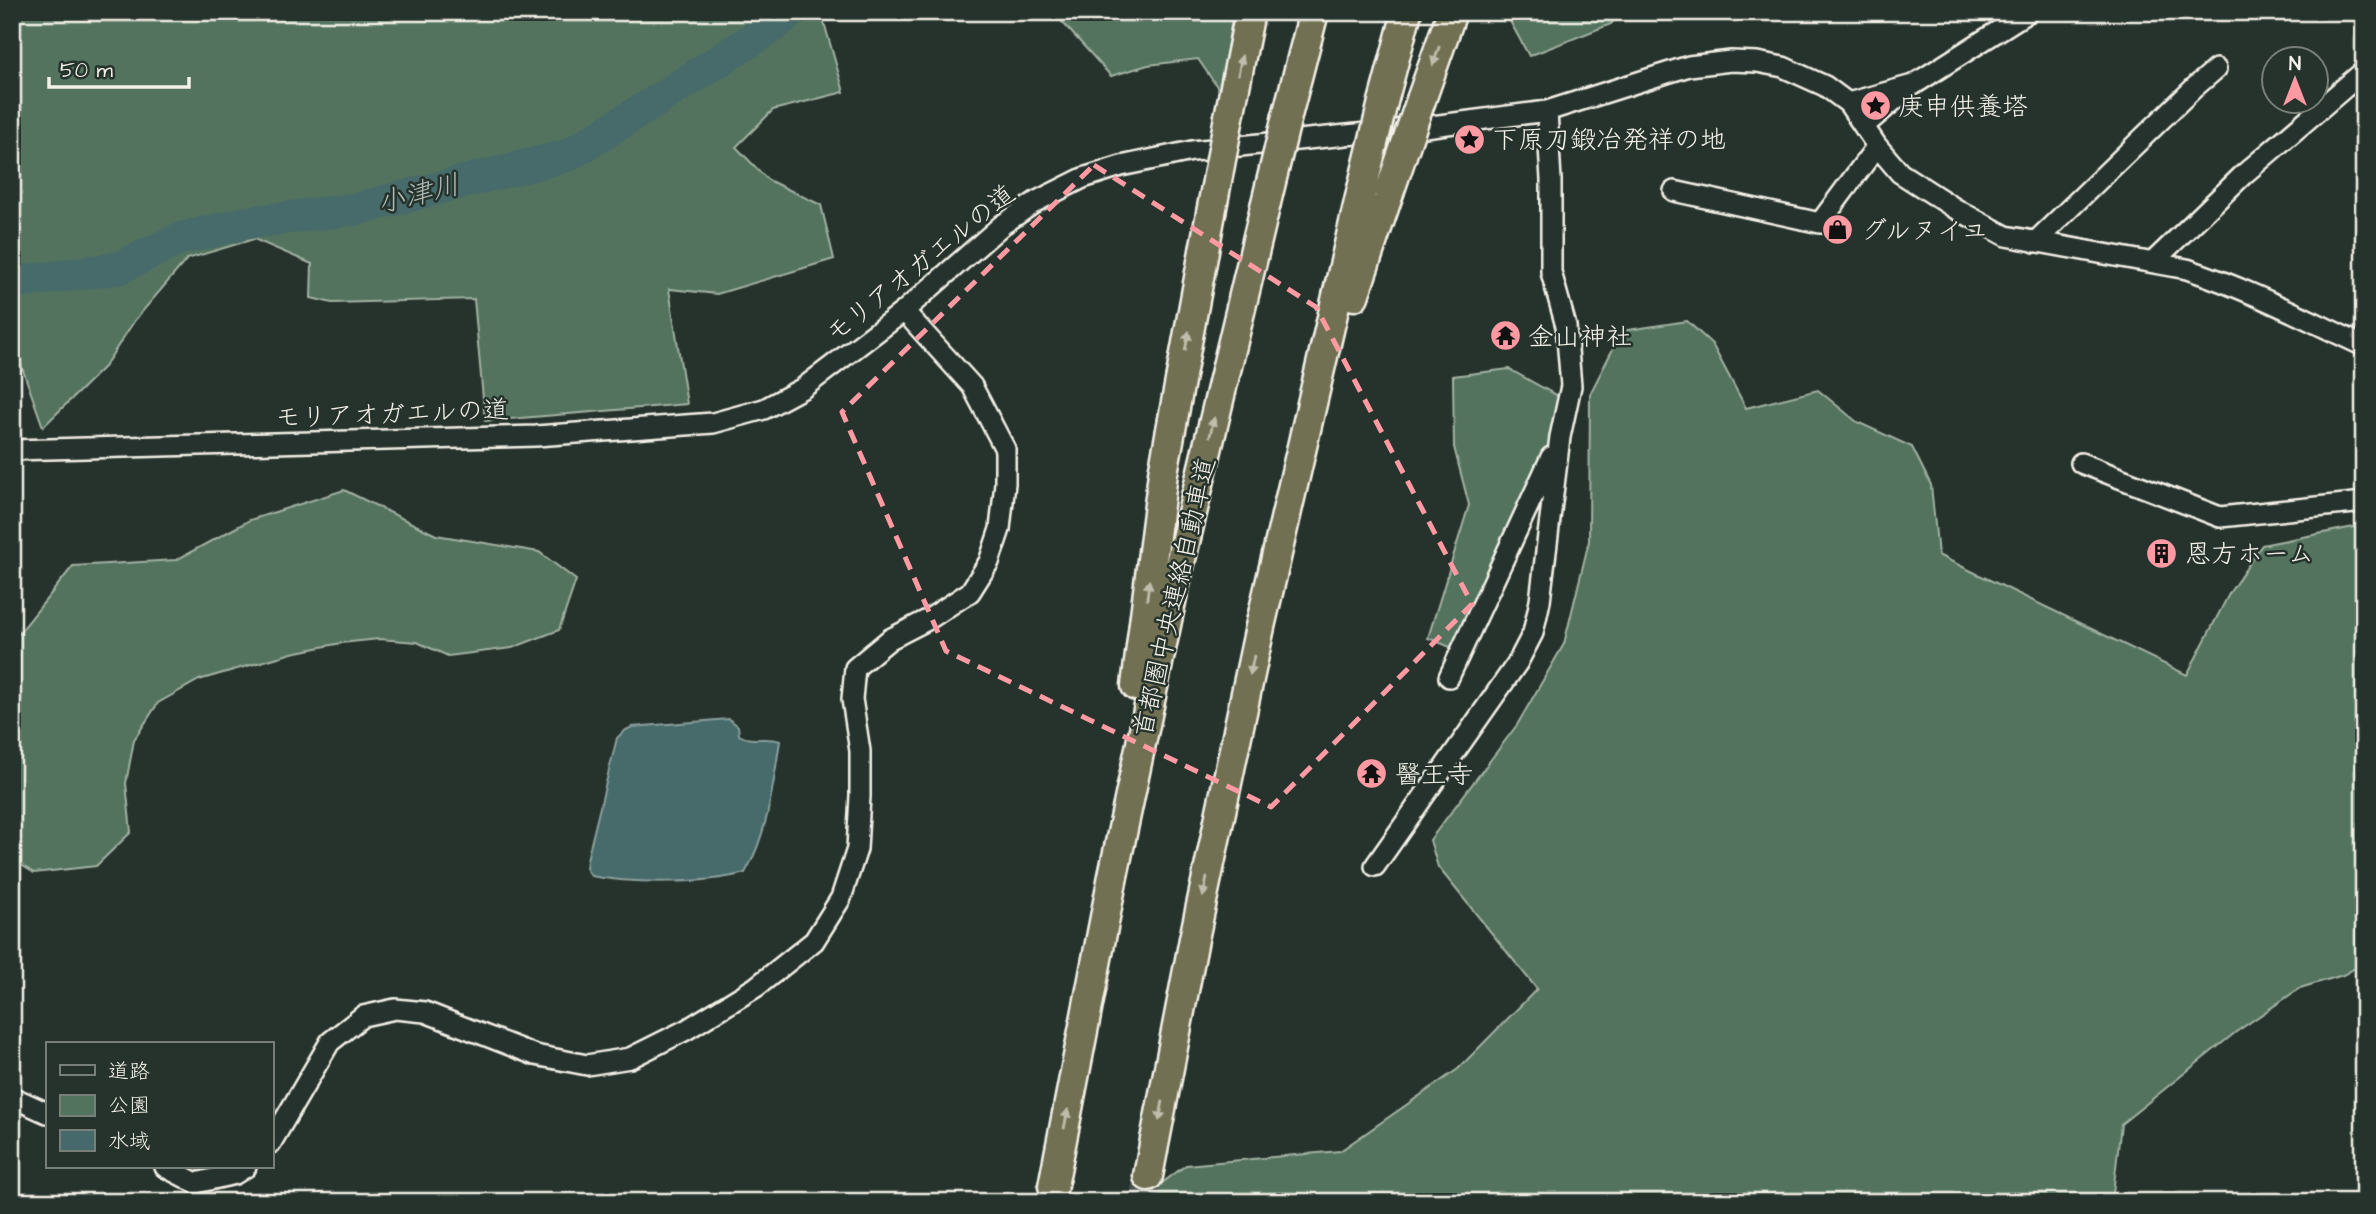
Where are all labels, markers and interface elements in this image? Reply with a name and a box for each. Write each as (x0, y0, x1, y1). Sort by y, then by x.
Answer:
scale bar (49, 46, 189, 90)
one-way arrow (1430, 46, 1441, 67)
north arrow (2260, 46, 2330, 116)
text: N (2289, 51, 2301, 78)
one-way arrow (1234, 54, 1245, 76)
text: 50 m (60, 56, 114, 85)
place icon: 庚申供養塔 (1858, 89, 1892, 123)
place label: 庚申供養塔 (1898, 89, 2028, 125)
place icon: 下原刀鍛冶発祥の地 (1452, 122, 1486, 156)
place label: 下原刀鍛冶発祥の地 (1492, 122, 1726, 158)
water label: 小津川 (373, 165, 464, 224)
street label: モリアオガエルの道 (818, 176, 1023, 351)
shop icon: グルヌイユ (1821, 213, 1855, 247)
place label: グルヌイユ (1861, 213, 1988, 249)
temple icon: 金山神社 (1488, 319, 1522, 353)
place label: 金山神社 (1528, 319, 1632, 355)
one-way arrow (1182, 330, 1193, 352)
street label: モリアオガエルの道 (274, 392, 510, 436)
one-way arrow (1206, 416, 1217, 438)
street label: 首都圏中央連絡自動車道 (1125, 454, 1225, 741)
building icon: 恩方ホーム (2145, 536, 2179, 570)
place label: 恩方ホーム (2185, 536, 2314, 572)
one-way arrow (1143, 578, 1154, 600)
one-way arrow (1246, 654, 1257, 676)
temple icon: 醫王寺 (1355, 757, 1389, 791)
place label: 醫王寺 (1395, 757, 1473, 793)
one-way arrow (1199, 877, 1210, 899)
legend (46, 1042, 273, 1168)
text: 道路 (108, 1057, 150, 1086)
text: 公園 (108, 1091, 150, 1120)
one-way arrow (1155, 1100, 1166, 1122)
one-way arrow (1061, 1108, 1072, 1130)
text: 水域 (108, 1127, 150, 1156)

